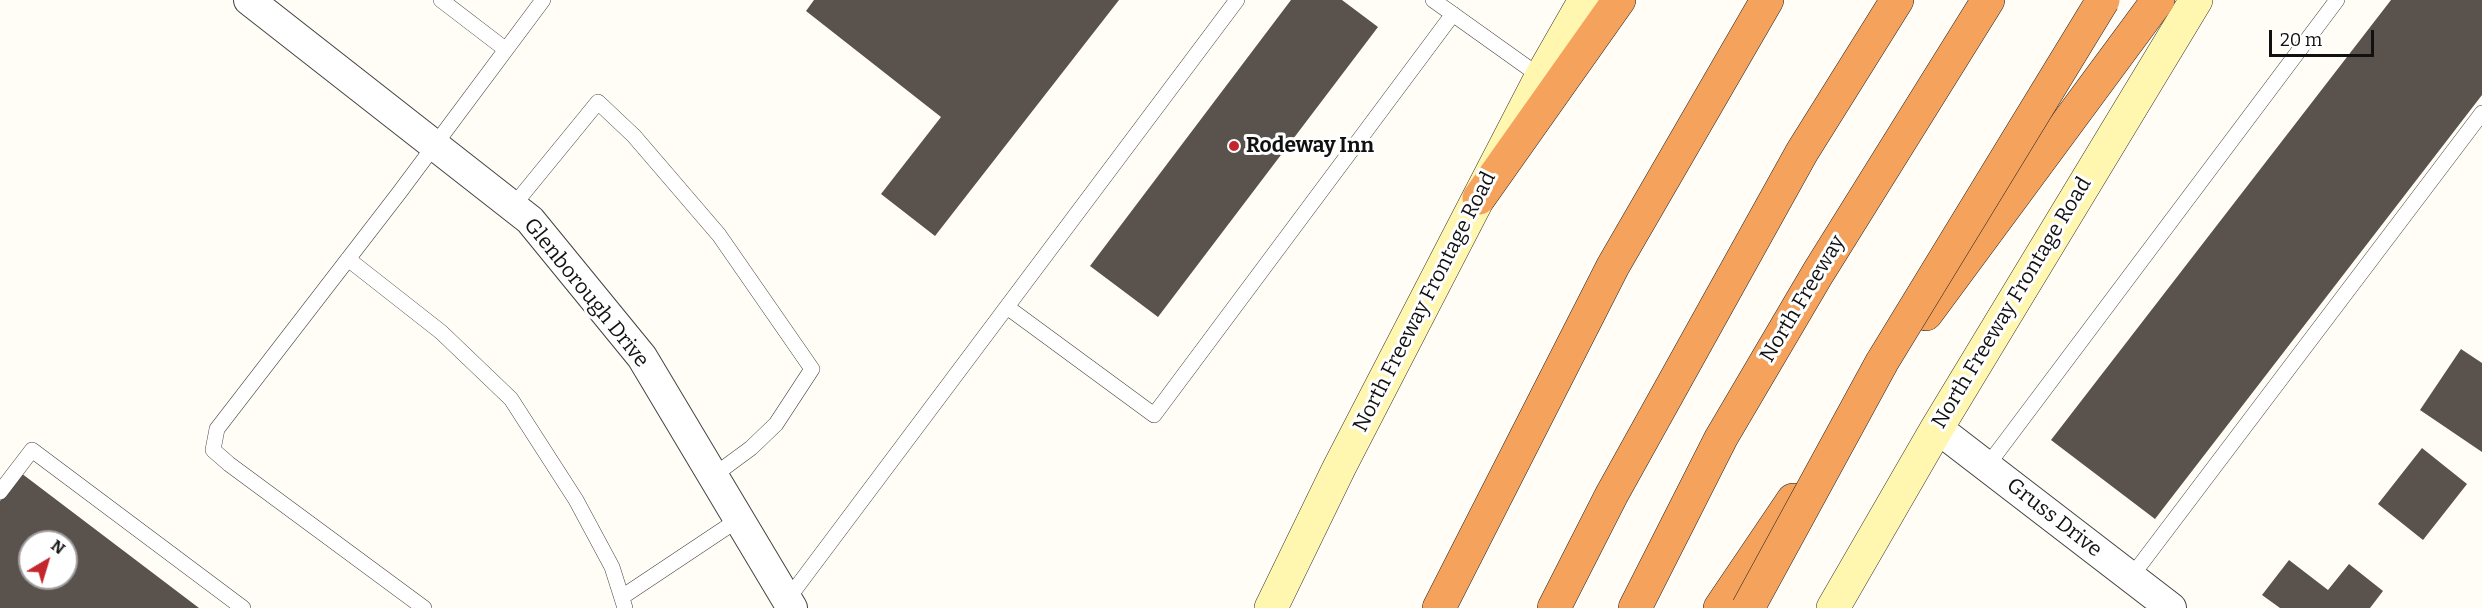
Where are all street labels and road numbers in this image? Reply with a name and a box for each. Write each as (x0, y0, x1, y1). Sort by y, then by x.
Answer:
street label: North Freeway Frontage Road (1348, 168, 1502, 436)
street label: North Freeway Frontage Road (1927, 173, 2097, 433)
street label: Glenborough Drive (518, 213, 654, 373)
street label: North Freeway (1755, 231, 1851, 367)
street label: Gruss Drive (2001, 473, 2107, 563)

